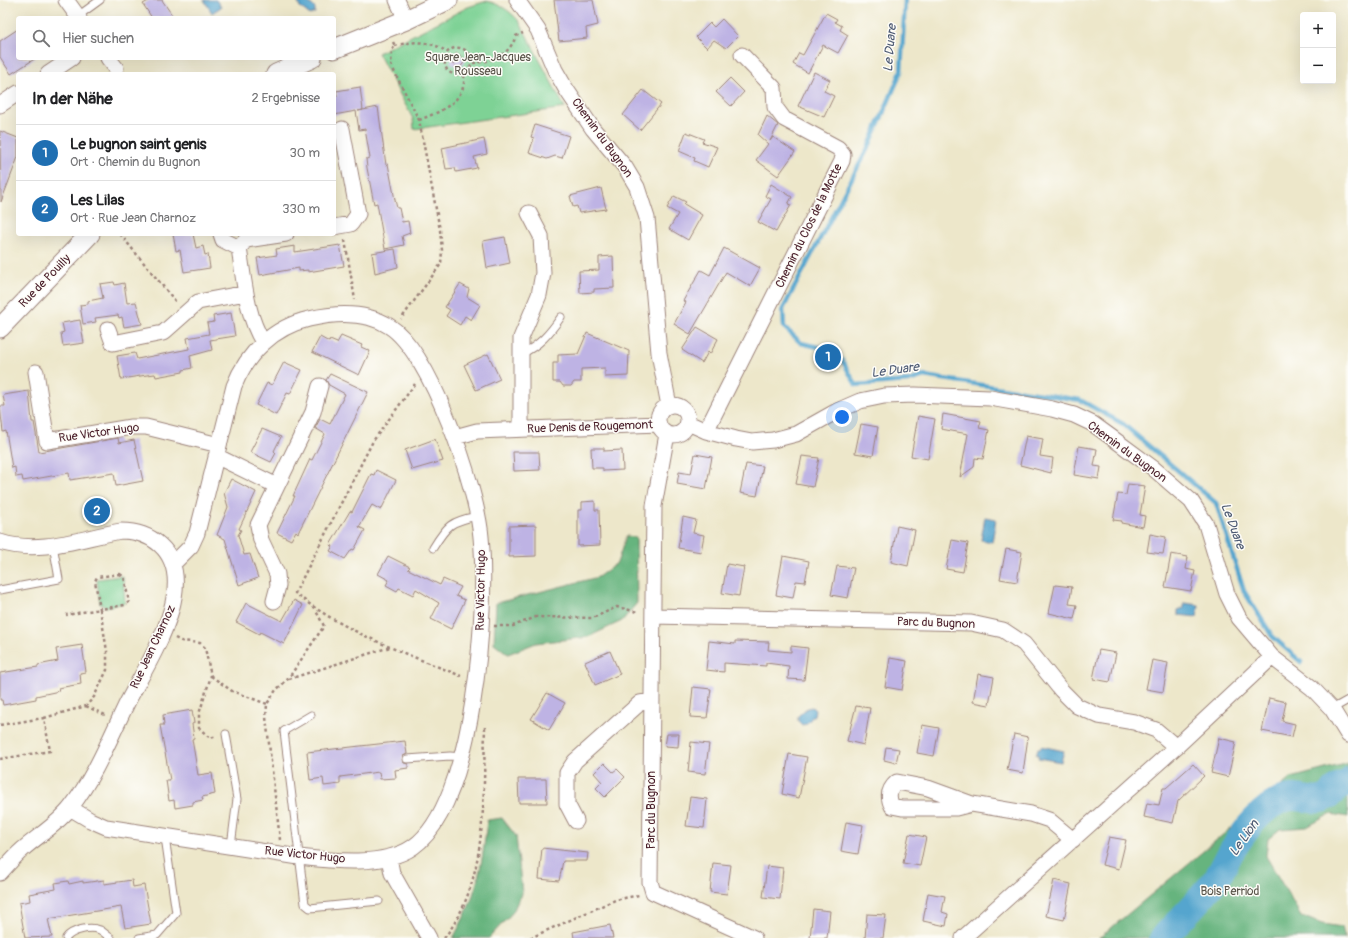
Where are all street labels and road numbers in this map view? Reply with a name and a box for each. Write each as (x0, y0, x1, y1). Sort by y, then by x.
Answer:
street label: Chemin du Bugnon (568, 95, 636, 181)
street label: Chemin du Clos de la Motte (772, 161, 846, 291)
street label: Rue de Pouilly (16, 251, 74, 311)
street label: Rue Denis de Rougemont (527, 417, 653, 437)
street label: Chemin du Bugnon (1084, 418, 1170, 486)
street label: Rue Victor Hugo (58, 420, 141, 446)
street label: Rue Victor Hugo (473, 549, 489, 631)
street label: Rue Jean Charnoz (127, 603, 179, 691)
street label: Parc du Bugnon (897, 614, 976, 632)
street label: Parc du Bugnon (644, 771, 659, 849)
street label: Rue Victor Hugo (264, 843, 347, 867)

